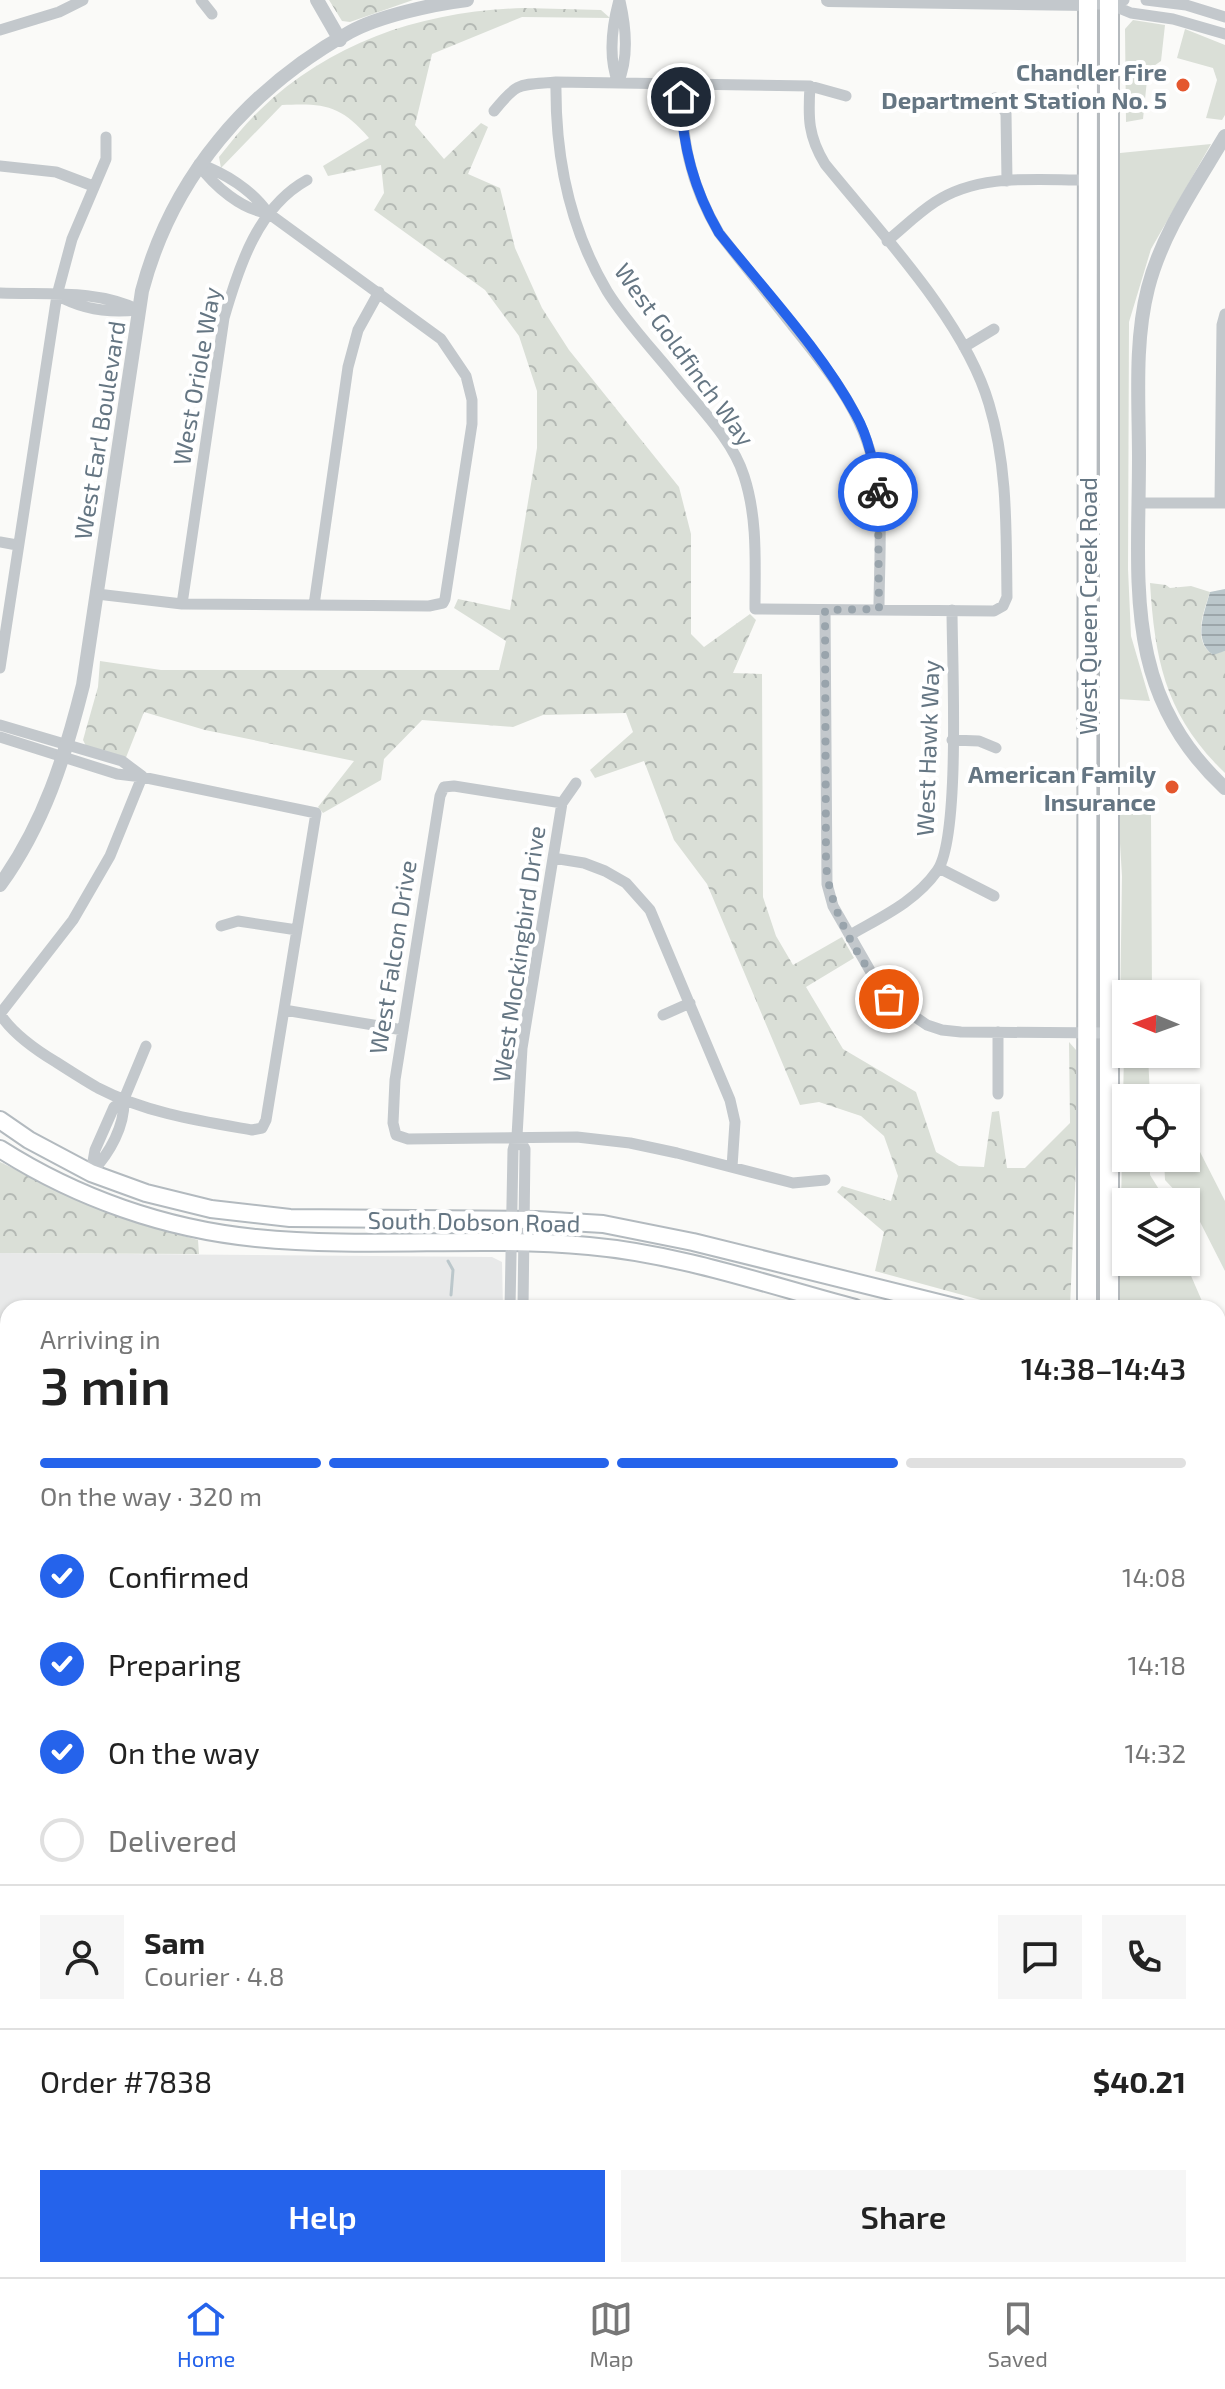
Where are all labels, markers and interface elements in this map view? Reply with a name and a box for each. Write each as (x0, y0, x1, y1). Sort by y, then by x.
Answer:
place label: Chandler Fire Department Station No. 5 (881, 57, 1167, 114)
pin (647, 63, 715, 131)
icon: home (659, 75, 703, 119)
marker: Chandler Fire Department Station No. 5 (1174, 76, 1192, 94)
street label: West Goldfinch Way (609, 257, 761, 451)
street label: West Oriole Way (166, 284, 226, 467)
street label: West Earl Boulevard (67, 319, 131, 541)
courier (838, 452, 918, 532)
icon: bike (856, 470, 900, 514)
street label: West Queen Creek Road (1073, 477, 1102, 735)
street label: West Hawk Way (909, 659, 945, 837)
place label: American Family Insurance (968, 759, 1156, 816)
marker: American Family Insurance (1163, 778, 1181, 796)
street label: West Mockingbird Drive (486, 824, 550, 1084)
street label: West Falcon Drive (362, 858, 422, 1056)
pin (855, 965, 923, 1033)
icon: bag (867, 977, 911, 1021)
north arrow (1112, 980, 1200, 1068)
map controls (1112, 980, 1200, 1276)
button: locate (1112, 1084, 1200, 1172)
button: layers (1112, 1188, 1200, 1276)
street label: South Dobson Road (367, 1205, 581, 1237)
text: Arriving in (40, 1323, 161, 1354)
text: 14:38–14:43 (1021, 1350, 1186, 1386)
text: 3 min (40, 1353, 171, 1415)
text: On the way · 320 m (40, 1480, 262, 1511)
icon: check (40, 1554, 84, 1598)
text: Confirmed (108, 1558, 249, 1594)
text: 14:08 (1122, 1561, 1186, 1592)
icon: check (40, 1642, 84, 1686)
text: Preparing (108, 1646, 241, 1682)
text: 14:18 (1127, 1649, 1186, 1680)
icon: check (40, 1730, 84, 1774)
text: On the way (108, 1734, 260, 1770)
text: 14:32 (1124, 1737, 1186, 1768)
text: Delivered (108, 1822, 237, 1858)
button: person (40, 1915, 124, 1999)
button: chat (998, 1915, 1082, 1999)
button: phone (1102, 1915, 1186, 1999)
text: Sam (144, 1924, 205, 1960)
text: Courier · 4.8 (144, 1960, 285, 1991)
text: Order #7838 (40, 2063, 212, 2099)
text: $40.21 (1093, 2063, 1186, 2099)
button: Help (40, 2170, 605, 2262)
button: Share (621, 2170, 1186, 2262)
tab: Home (177, 2297, 235, 2371)
tab: Map (589, 2297, 634, 2371)
tab: Saved (988, 2297, 1048, 2371)

